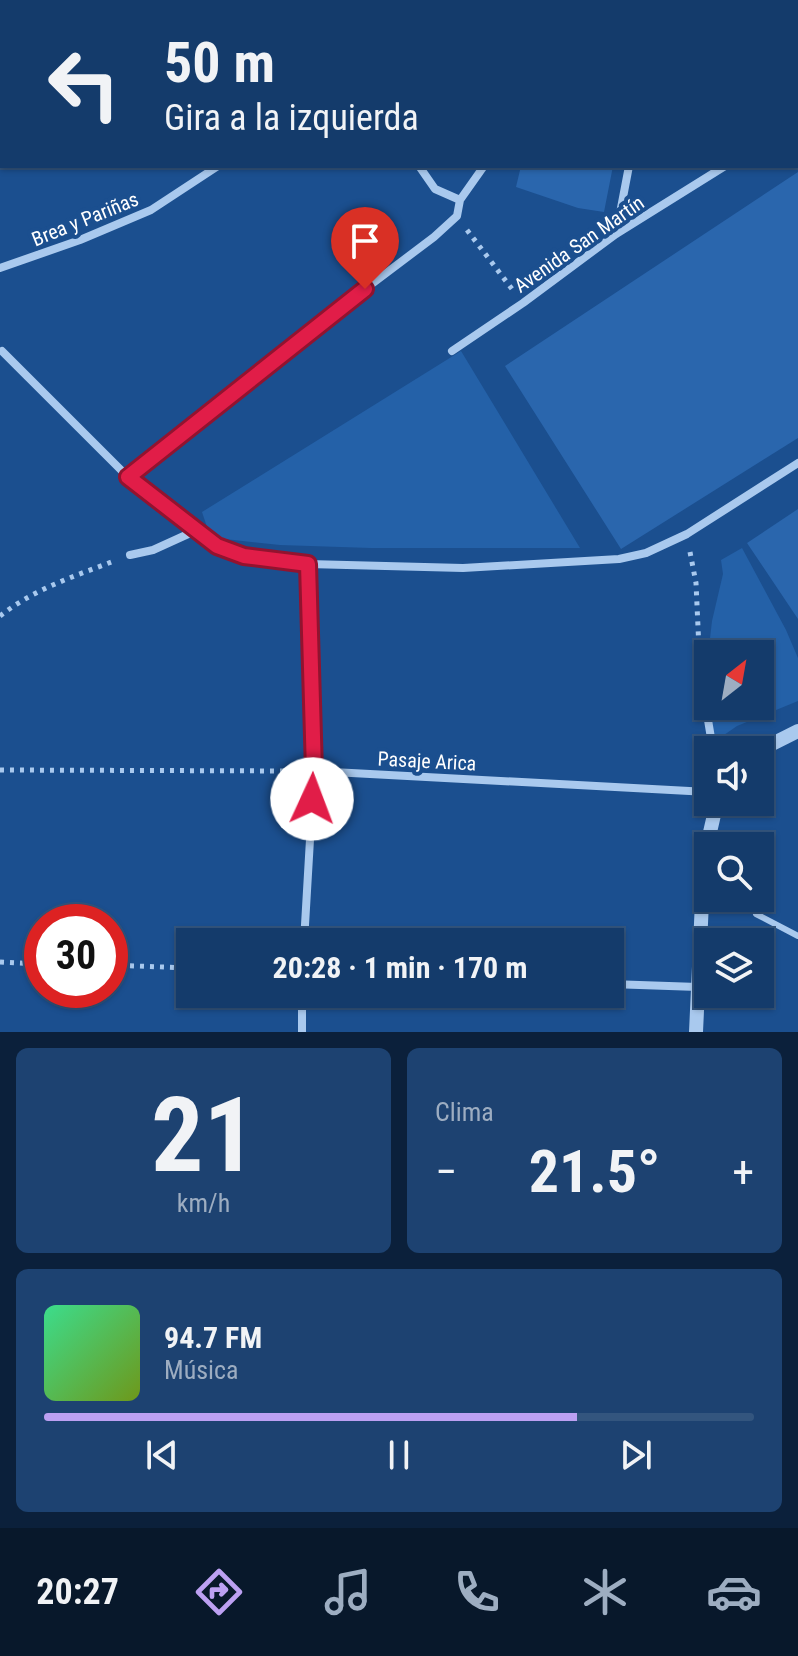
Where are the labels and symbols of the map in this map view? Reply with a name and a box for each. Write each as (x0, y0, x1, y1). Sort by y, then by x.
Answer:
street label: Brea y Pariñas (28, 187, 142, 251)
street label: Avenida San Martín (509, 190, 649, 298)
pin (331, 207, 399, 289)
north arrow (694, 640, 774, 720)
street label: Pasaje Arica (377, 746, 477, 776)
position arrow (270, 757, 354, 841)
speed limit sign: 30 (24, 904, 128, 1008)

